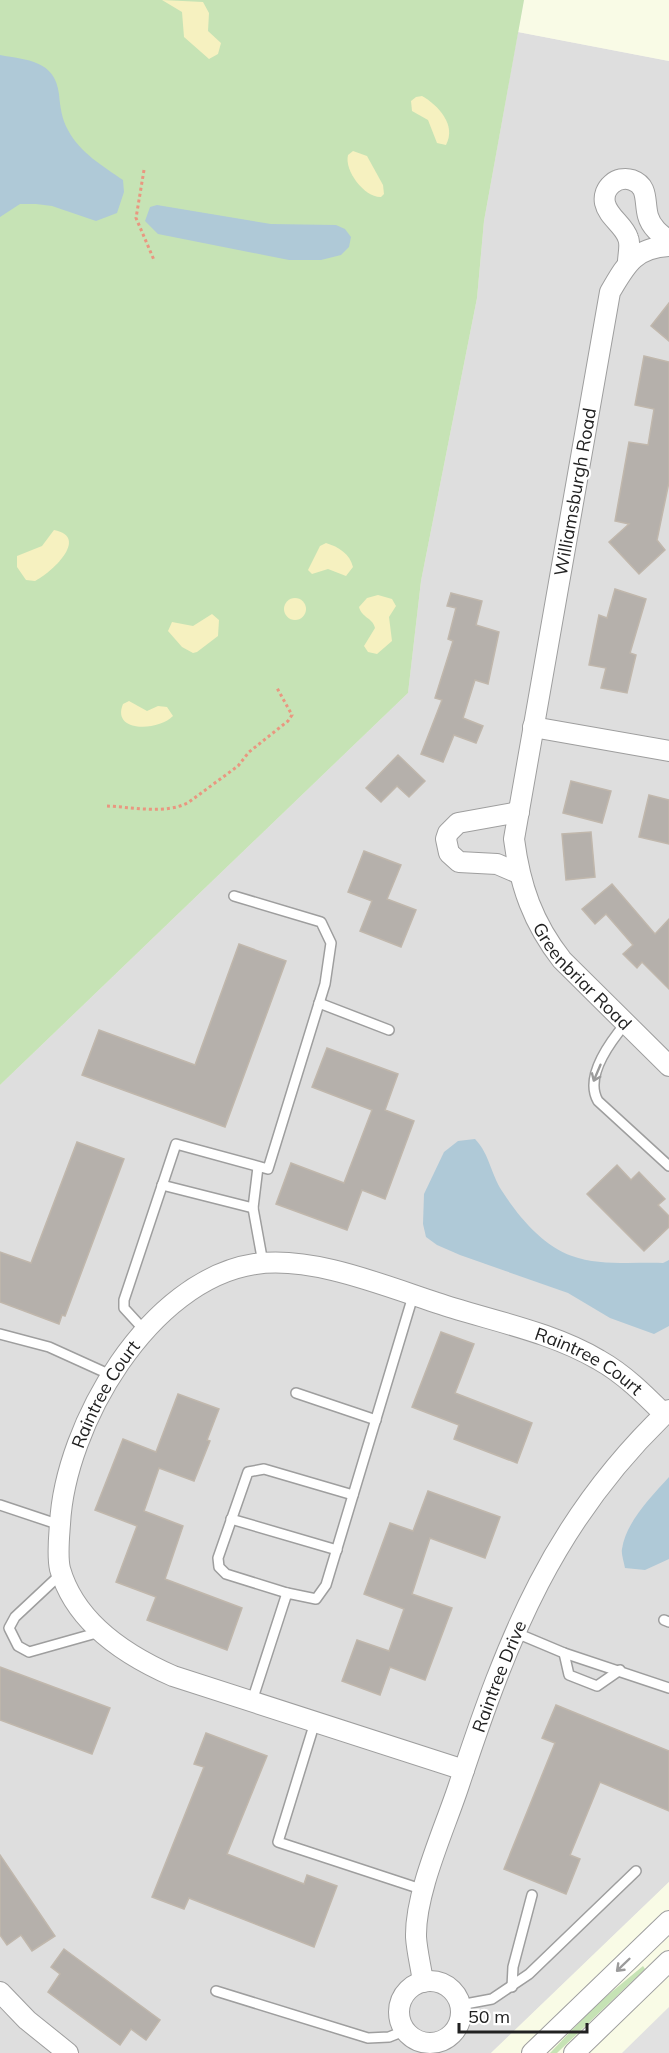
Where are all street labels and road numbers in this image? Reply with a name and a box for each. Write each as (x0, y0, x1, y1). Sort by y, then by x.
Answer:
street label: Williamsburgh Road (549, 406, 601, 578)
street label: Greenbriar Road (528, 918, 637, 1034)
street label: Raintree Court (532, 1322, 648, 1400)
street label: Raintree Court (66, 1335, 144, 1451)
street label: Raintree Drive (466, 1616, 531, 1735)

